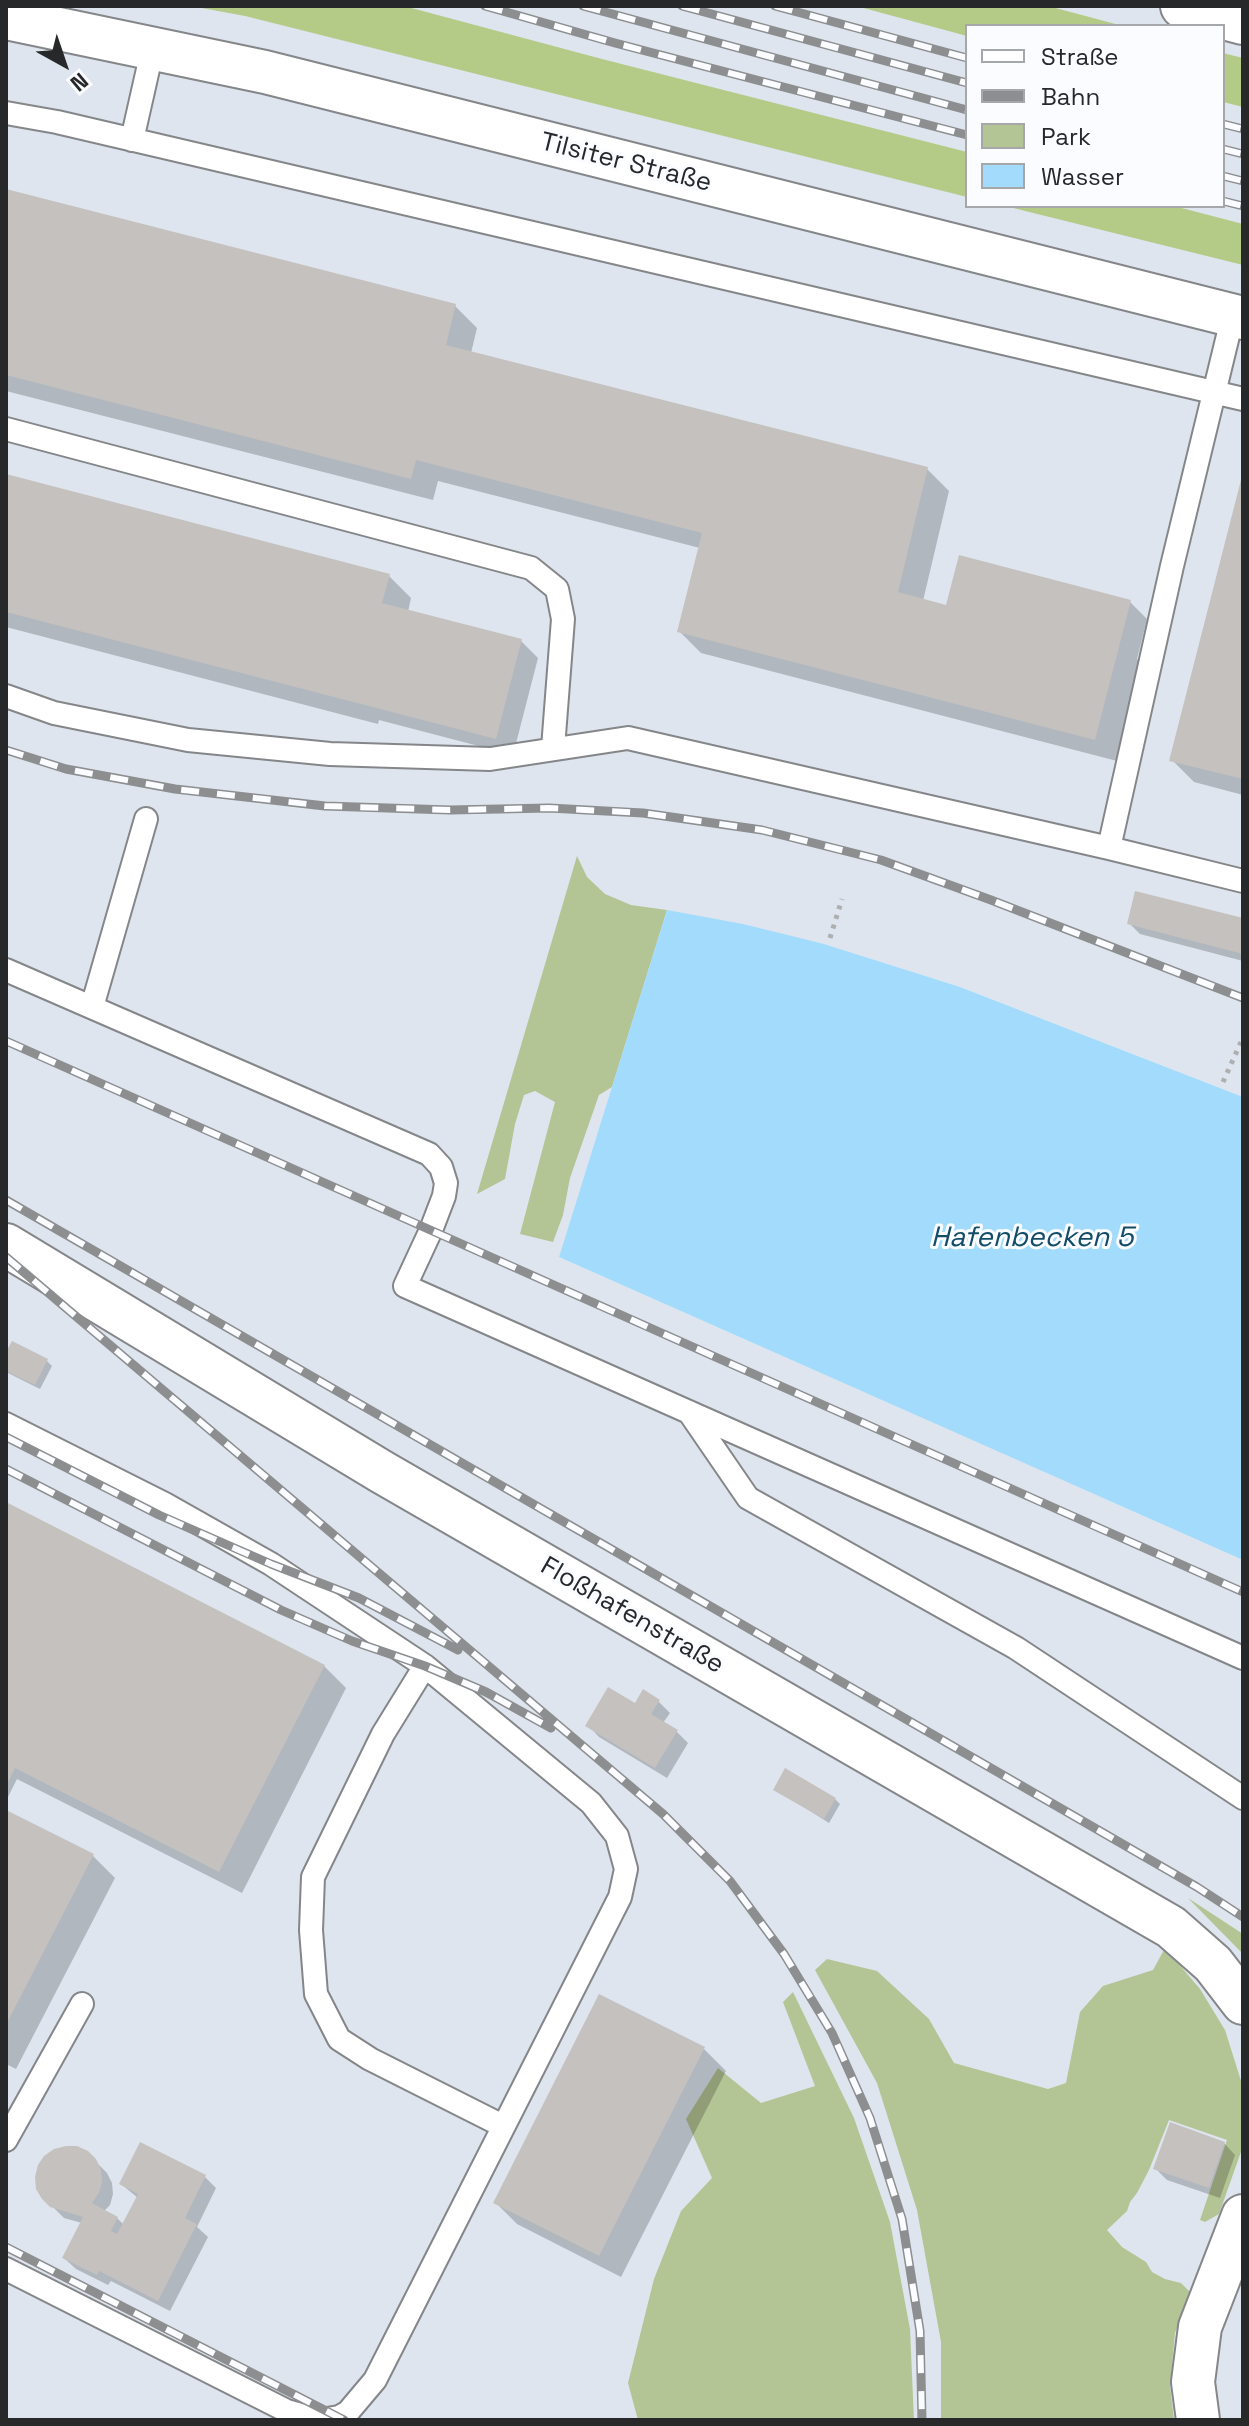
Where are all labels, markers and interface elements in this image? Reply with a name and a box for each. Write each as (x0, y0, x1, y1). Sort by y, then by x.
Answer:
north arrow (24, 24, 104, 104)
legend (965, 24, 1225, 208)
text: Straße (1041, 41, 1118, 72)
text: N (65, 67, 94, 98)
text: Bahn (1041, 81, 1100, 112)
text: Park (1041, 121, 1091, 152)
street label: Tilsiter Straße (537, 127, 715, 199)
text: Wasser (1041, 161, 1124, 192)
water label: Hafenbecken 5 (931, 1221, 1133, 1255)
street label: Floßhafenstraße (535, 1551, 729, 1681)

